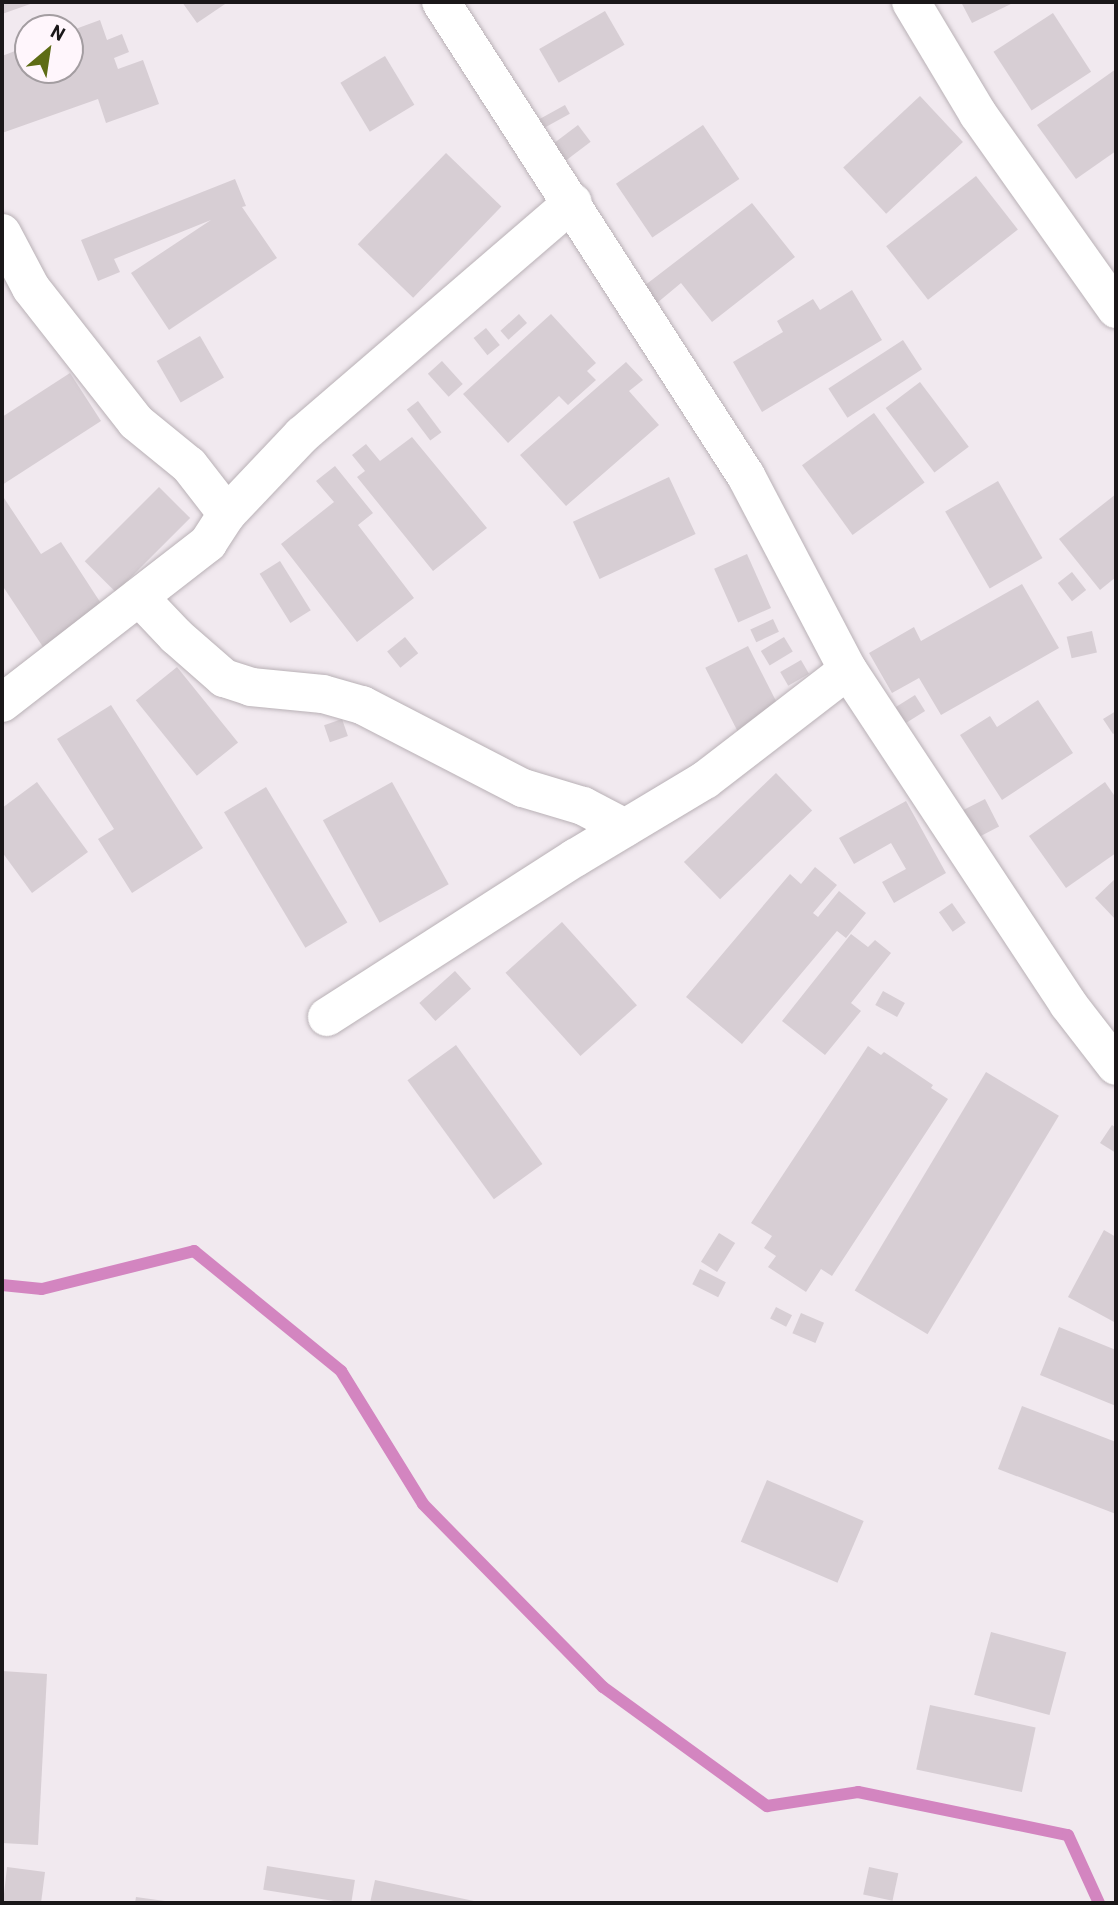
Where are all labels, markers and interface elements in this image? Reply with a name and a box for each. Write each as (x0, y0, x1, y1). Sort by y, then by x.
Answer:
north arrow (14, 14, 84, 84)
text: N (47, 19, 70, 45)

